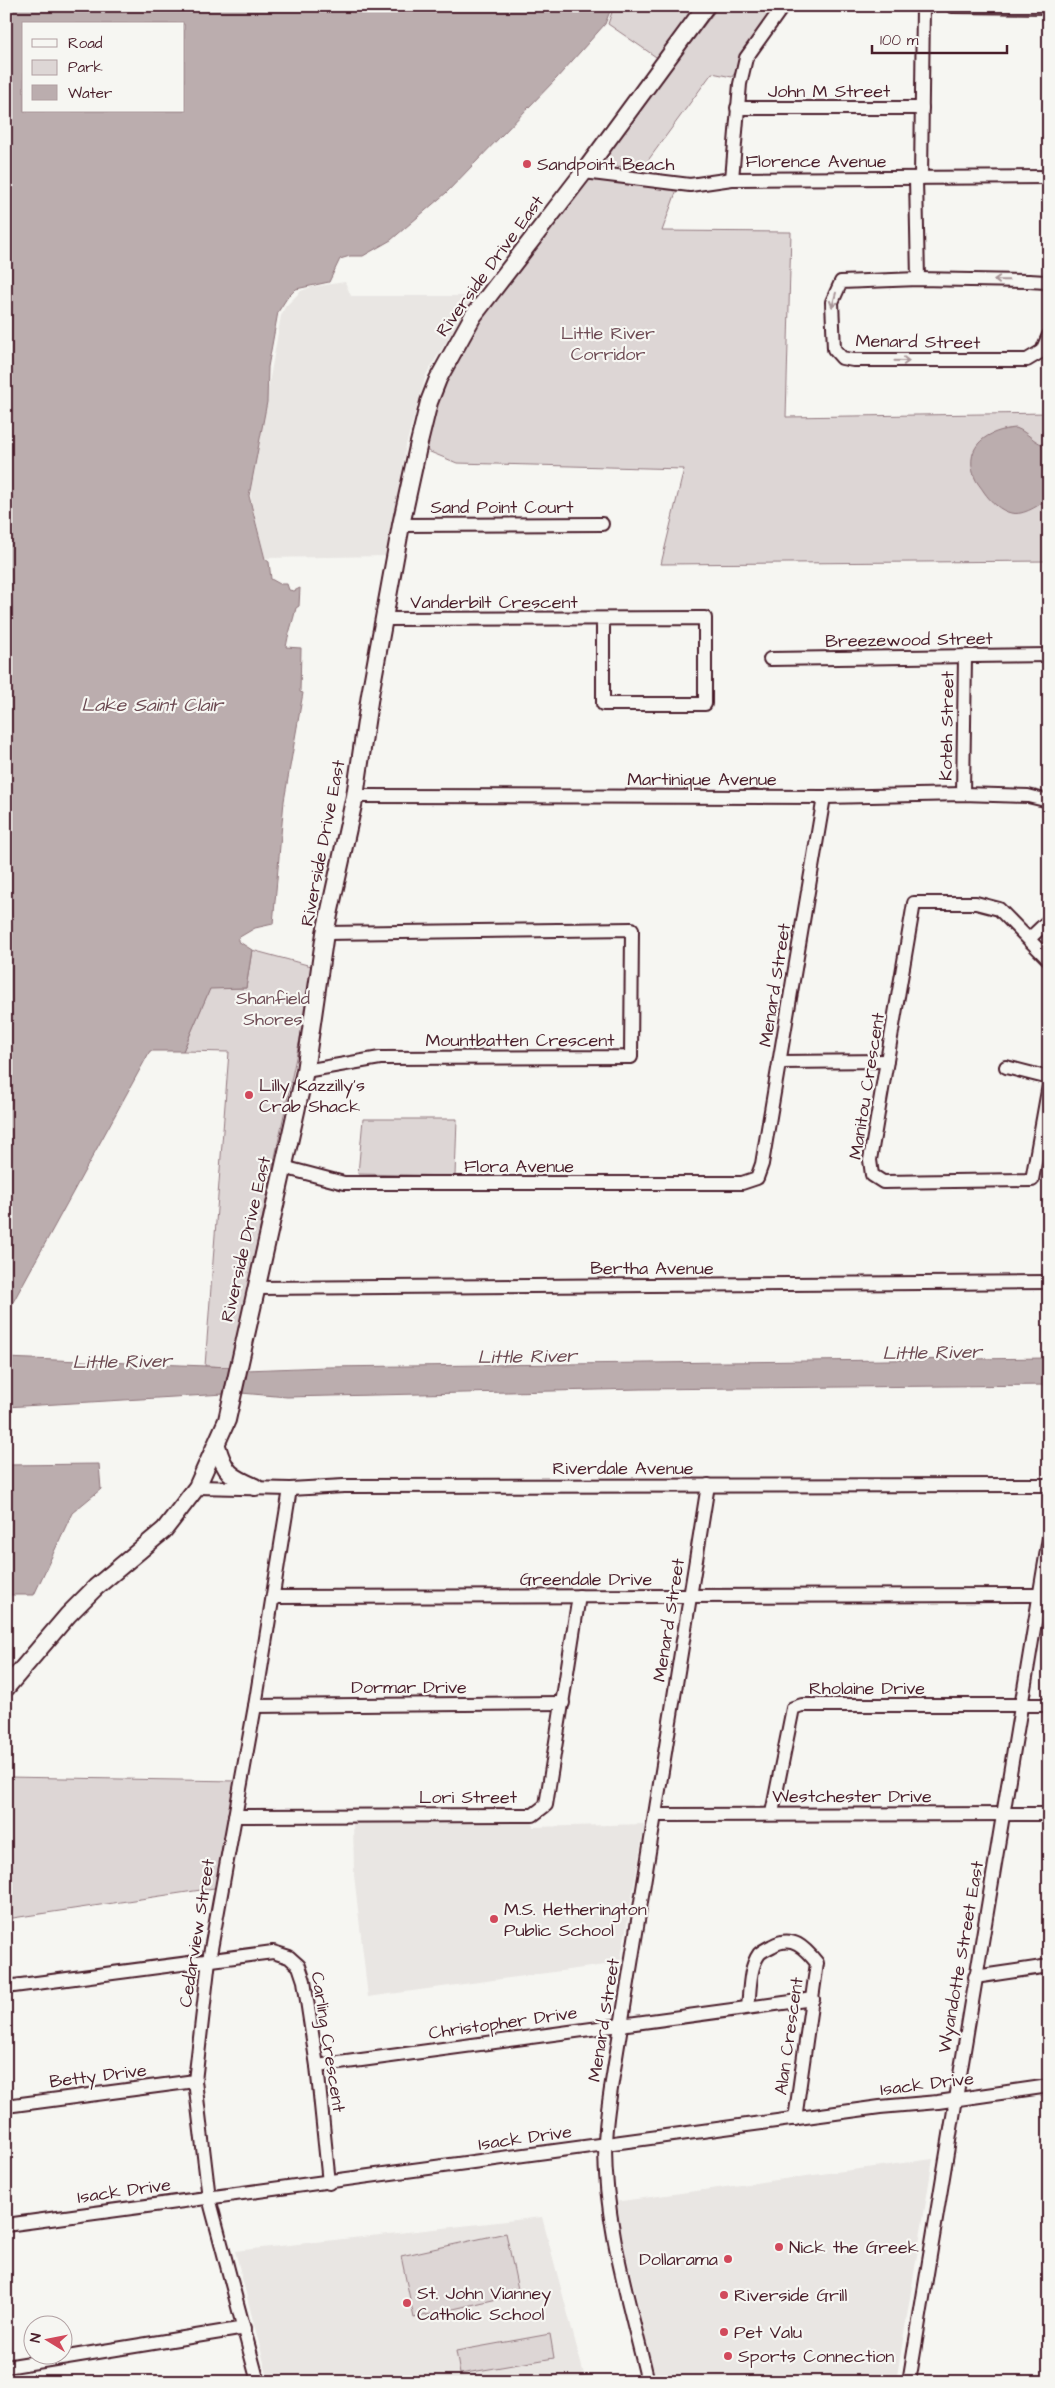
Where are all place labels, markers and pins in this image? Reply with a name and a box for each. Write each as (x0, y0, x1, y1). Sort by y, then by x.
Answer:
place label: Sandpoint Beach (537, 152, 674, 177)
marker: Sandpoint Beach (521, 158, 533, 170)
place label: Lilly Kazzilly's Crab Shack (259, 1073, 365, 1119)
marker: Lilly Kazzilly's Crab Shack (243, 1089, 255, 1101)
place label: M.S. Hetherington Public School (504, 1897, 647, 1943)
marker: M.S. Hetherington Public School (488, 1913, 500, 1925)
place label: Nick the Greek (789, 2235, 919, 2260)
marker: Nick the Greek (773, 2241, 785, 2253)
place label: Dollarama (639, 2247, 718, 2272)
marker: Dollarama (722, 2253, 734, 2265)
place label: St. John Vianney Catholic School (417, 2281, 551, 2327)
place label: Riverside Grill (734, 2283, 847, 2308)
marker: Riverside Grill (718, 2289, 730, 2301)
marker: St. John Vianney Catholic School (401, 2297, 413, 2309)
place label: Pet Valu (734, 2320, 802, 2345)
marker: Pet Valu (718, 2326, 730, 2338)
place label: Sports Connection (738, 2344, 894, 2369)
marker: Sports Connection (722, 2350, 734, 2362)

